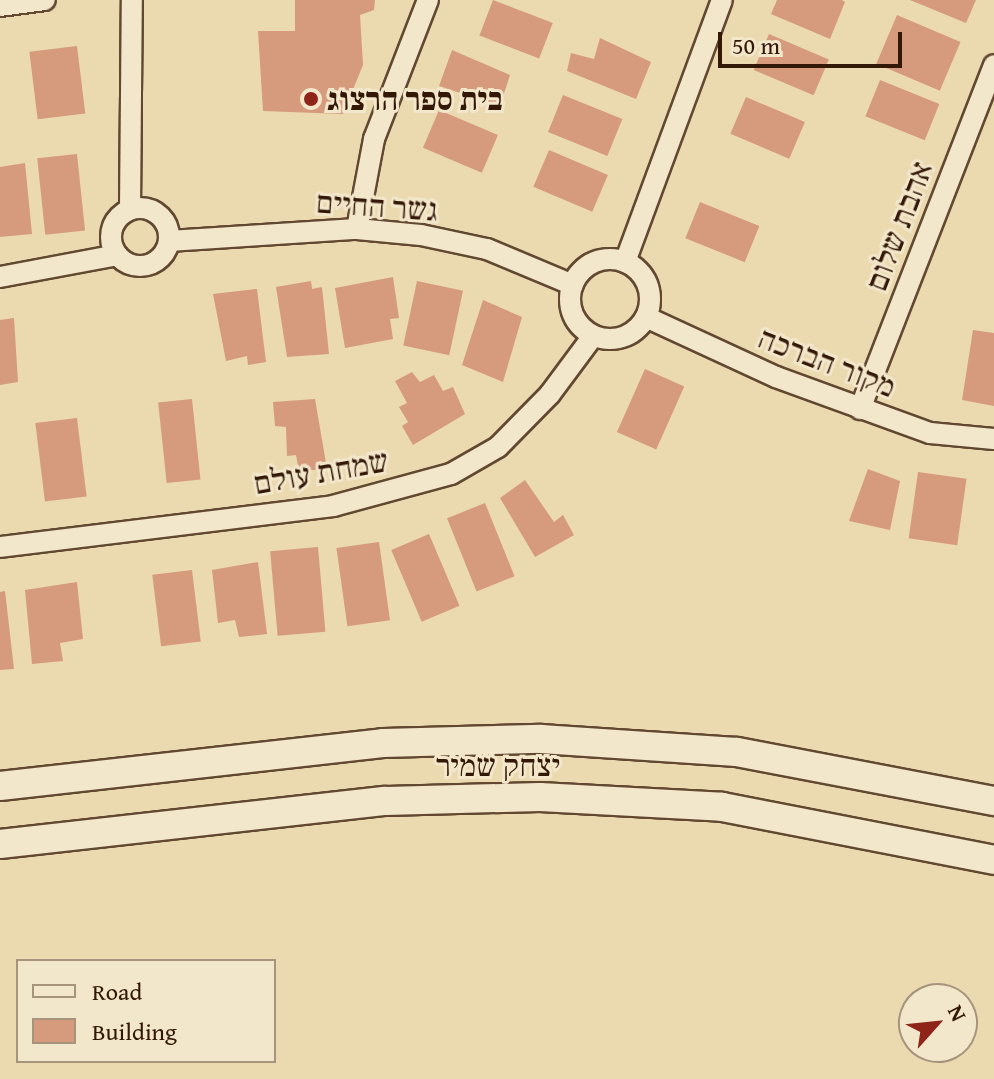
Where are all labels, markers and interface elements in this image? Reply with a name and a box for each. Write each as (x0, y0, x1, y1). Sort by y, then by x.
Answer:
scale bar (722, 16, 906, 66)
text: 50 m (732, 28, 780, 63)
place label: בית ספר הרצוג (327, 80, 503, 118)
marker: בית ספר הרצוג (302, 90, 320, 108)
street label: אהבת שלום (857, 156, 941, 296)
street label: גשר החיים (315, 183, 439, 229)
street label: מקור הברכה (753, 318, 901, 406)
street label: שמחת עולם (251, 441, 391, 503)
street label: יצחק שמיר (436, 746, 560, 784)
legend (16, 959, 276, 1063)
text: Road (92, 974, 142, 1009)
north arrow (898, 983, 978, 1063)
text: N (940, 999, 975, 1027)
text: Building (92, 1014, 177, 1049)

